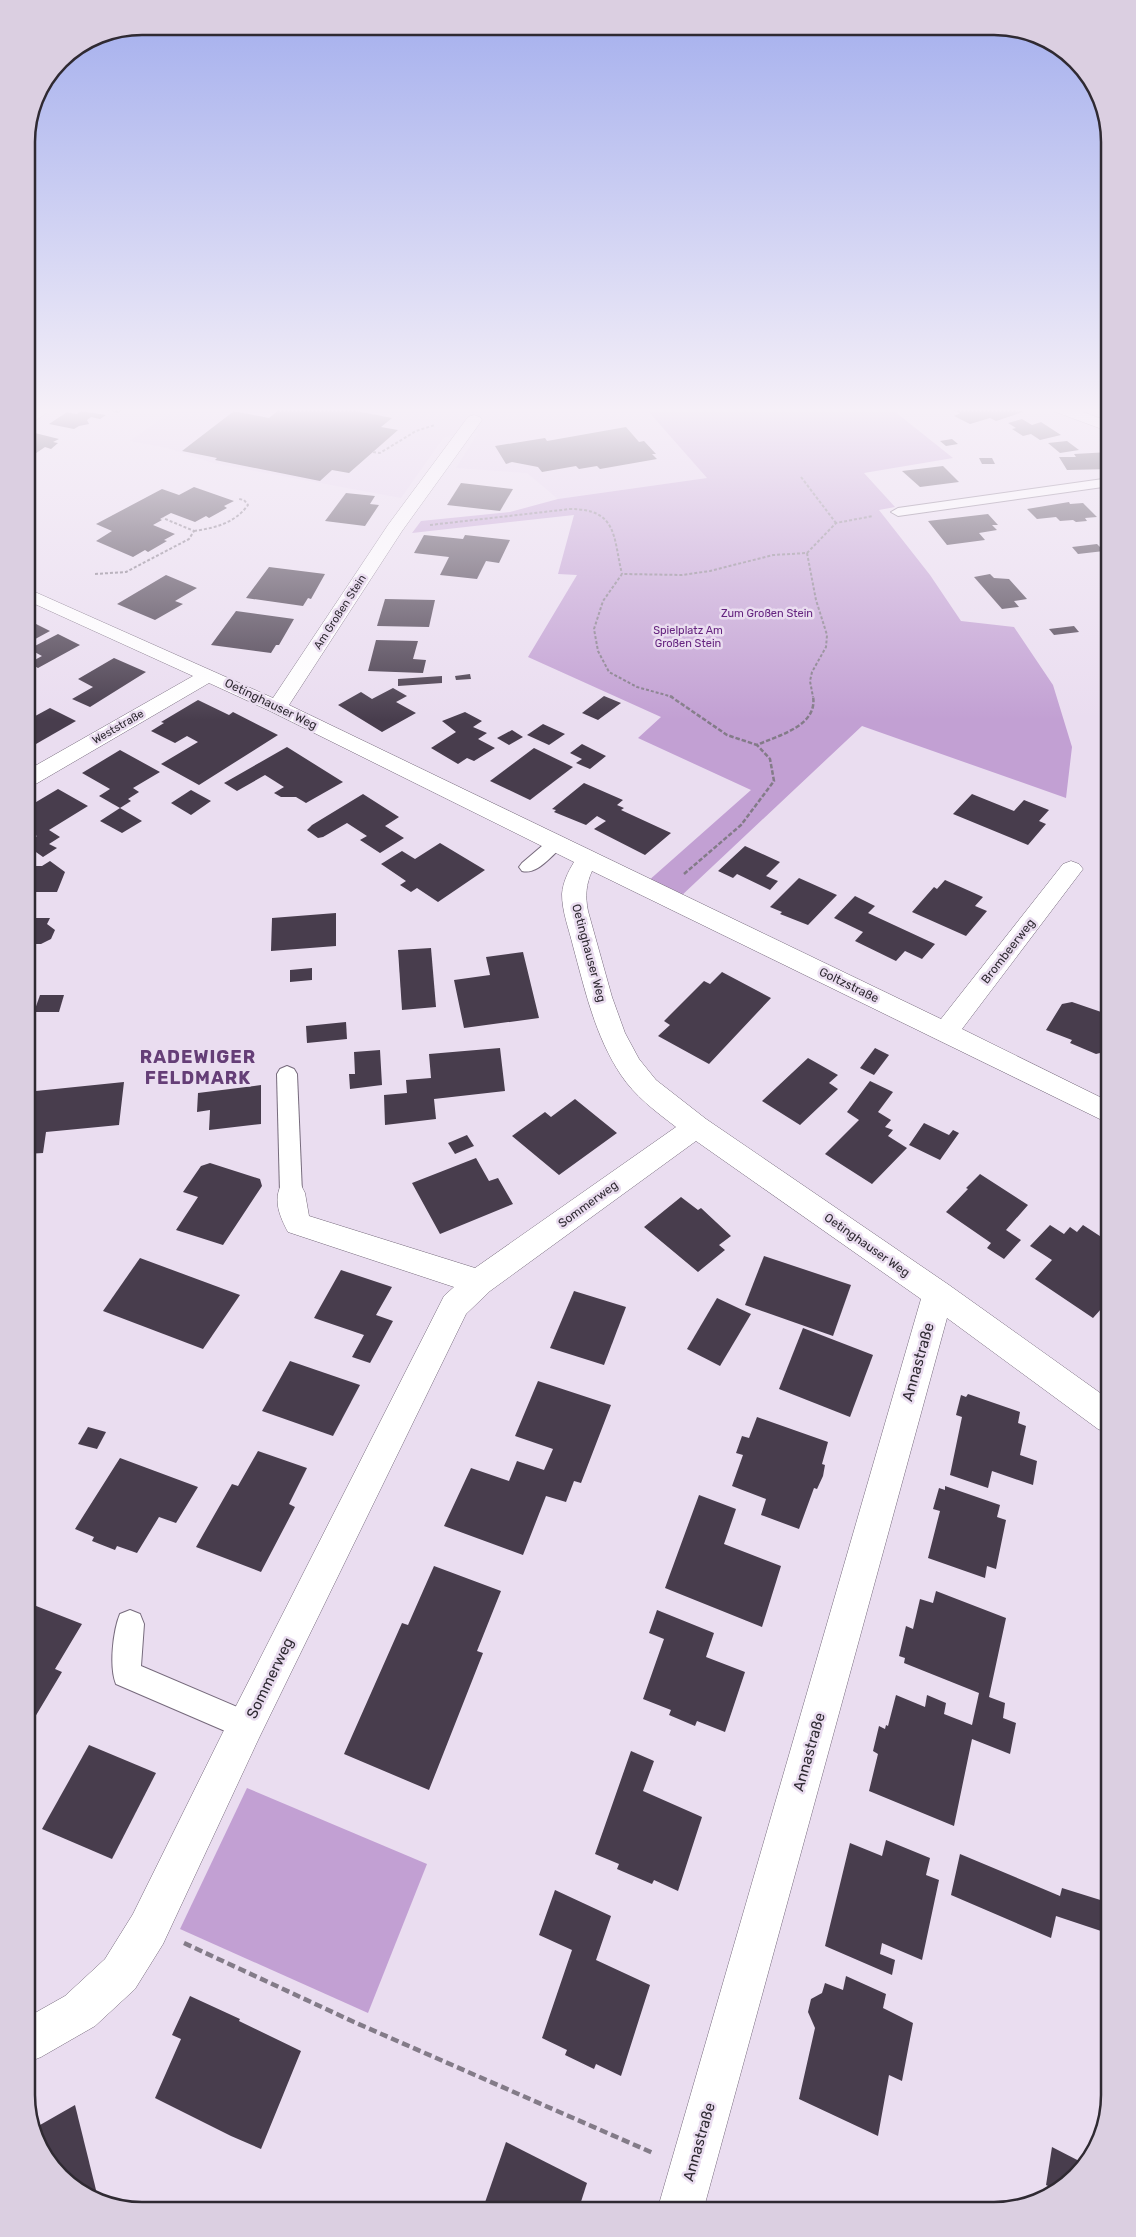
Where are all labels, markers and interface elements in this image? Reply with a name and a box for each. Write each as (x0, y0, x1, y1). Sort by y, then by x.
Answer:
street label: Am Großen Stein (311, 572, 369, 652)
park label: Zum Großen Stein (721, 607, 813, 620)
park label: Spielplatz Am Großen Stein (653, 624, 723, 650)
street label: Oetinghauser Weg (222, 676, 320, 732)
street label: Weststraße (90, 707, 146, 747)
street label: Oetinghauser Weg (569, 902, 609, 1004)
street label: Brombeerweg (978, 916, 1038, 986)
street label: Goltzstraße (817, 965, 881, 1006)
district label: RADEWIGER FELDMARK (140, 1046, 256, 1089)
street label: Sommerweg (555, 1178, 621, 1230)
street label: Oetinghauser Weg (822, 1210, 912, 1280)
street label: Annastraße (898, 1321, 938, 1403)
street label: Sommerweg (243, 1635, 297, 1721)
street label: Annastraße (789, 1711, 829, 1793)
street label: Annastraße (679, 2101, 719, 2183)

